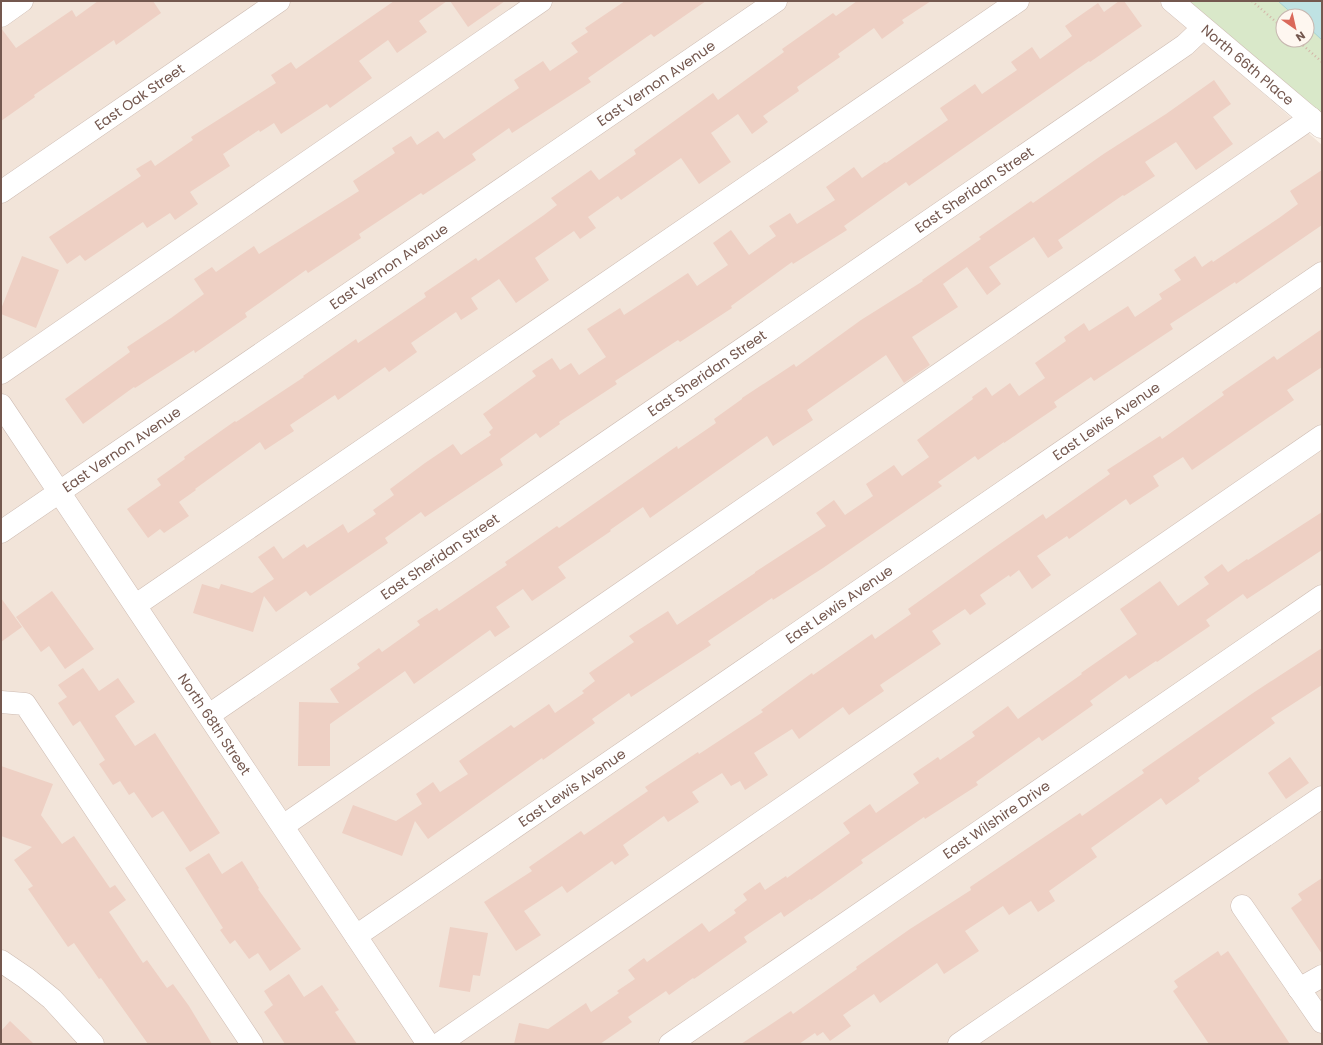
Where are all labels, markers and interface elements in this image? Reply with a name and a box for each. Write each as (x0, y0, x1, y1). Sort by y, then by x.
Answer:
north arrow (1275, 8, 1315, 48)
street label: North 66th Place (1197, 20, 1298, 110)
text: N (1293, 27, 1308, 45)
street label: East Vernon Avenue (593, 35, 719, 131)
street label: East Oak Street (90, 59, 189, 135)
street label: East Sheridan Street (911, 142, 1037, 238)
street label: East Vernon Avenue (326, 219, 452, 314)
street label: East Sheridan Street (644, 325, 770, 421)
street label: East Lewis Avenue (1049, 377, 1164, 465)
street label: East Vernon Avenue (58, 402, 185, 497)
street label: East Sheridan Street (376, 509, 503, 604)
street label: East Lewis Avenue (781, 560, 897, 648)
street label: North 68th Street (173, 669, 256, 779)
street label: East Lewis Avenue (514, 744, 630, 832)
street label: East Wilshire Drive (939, 776, 1054, 864)

